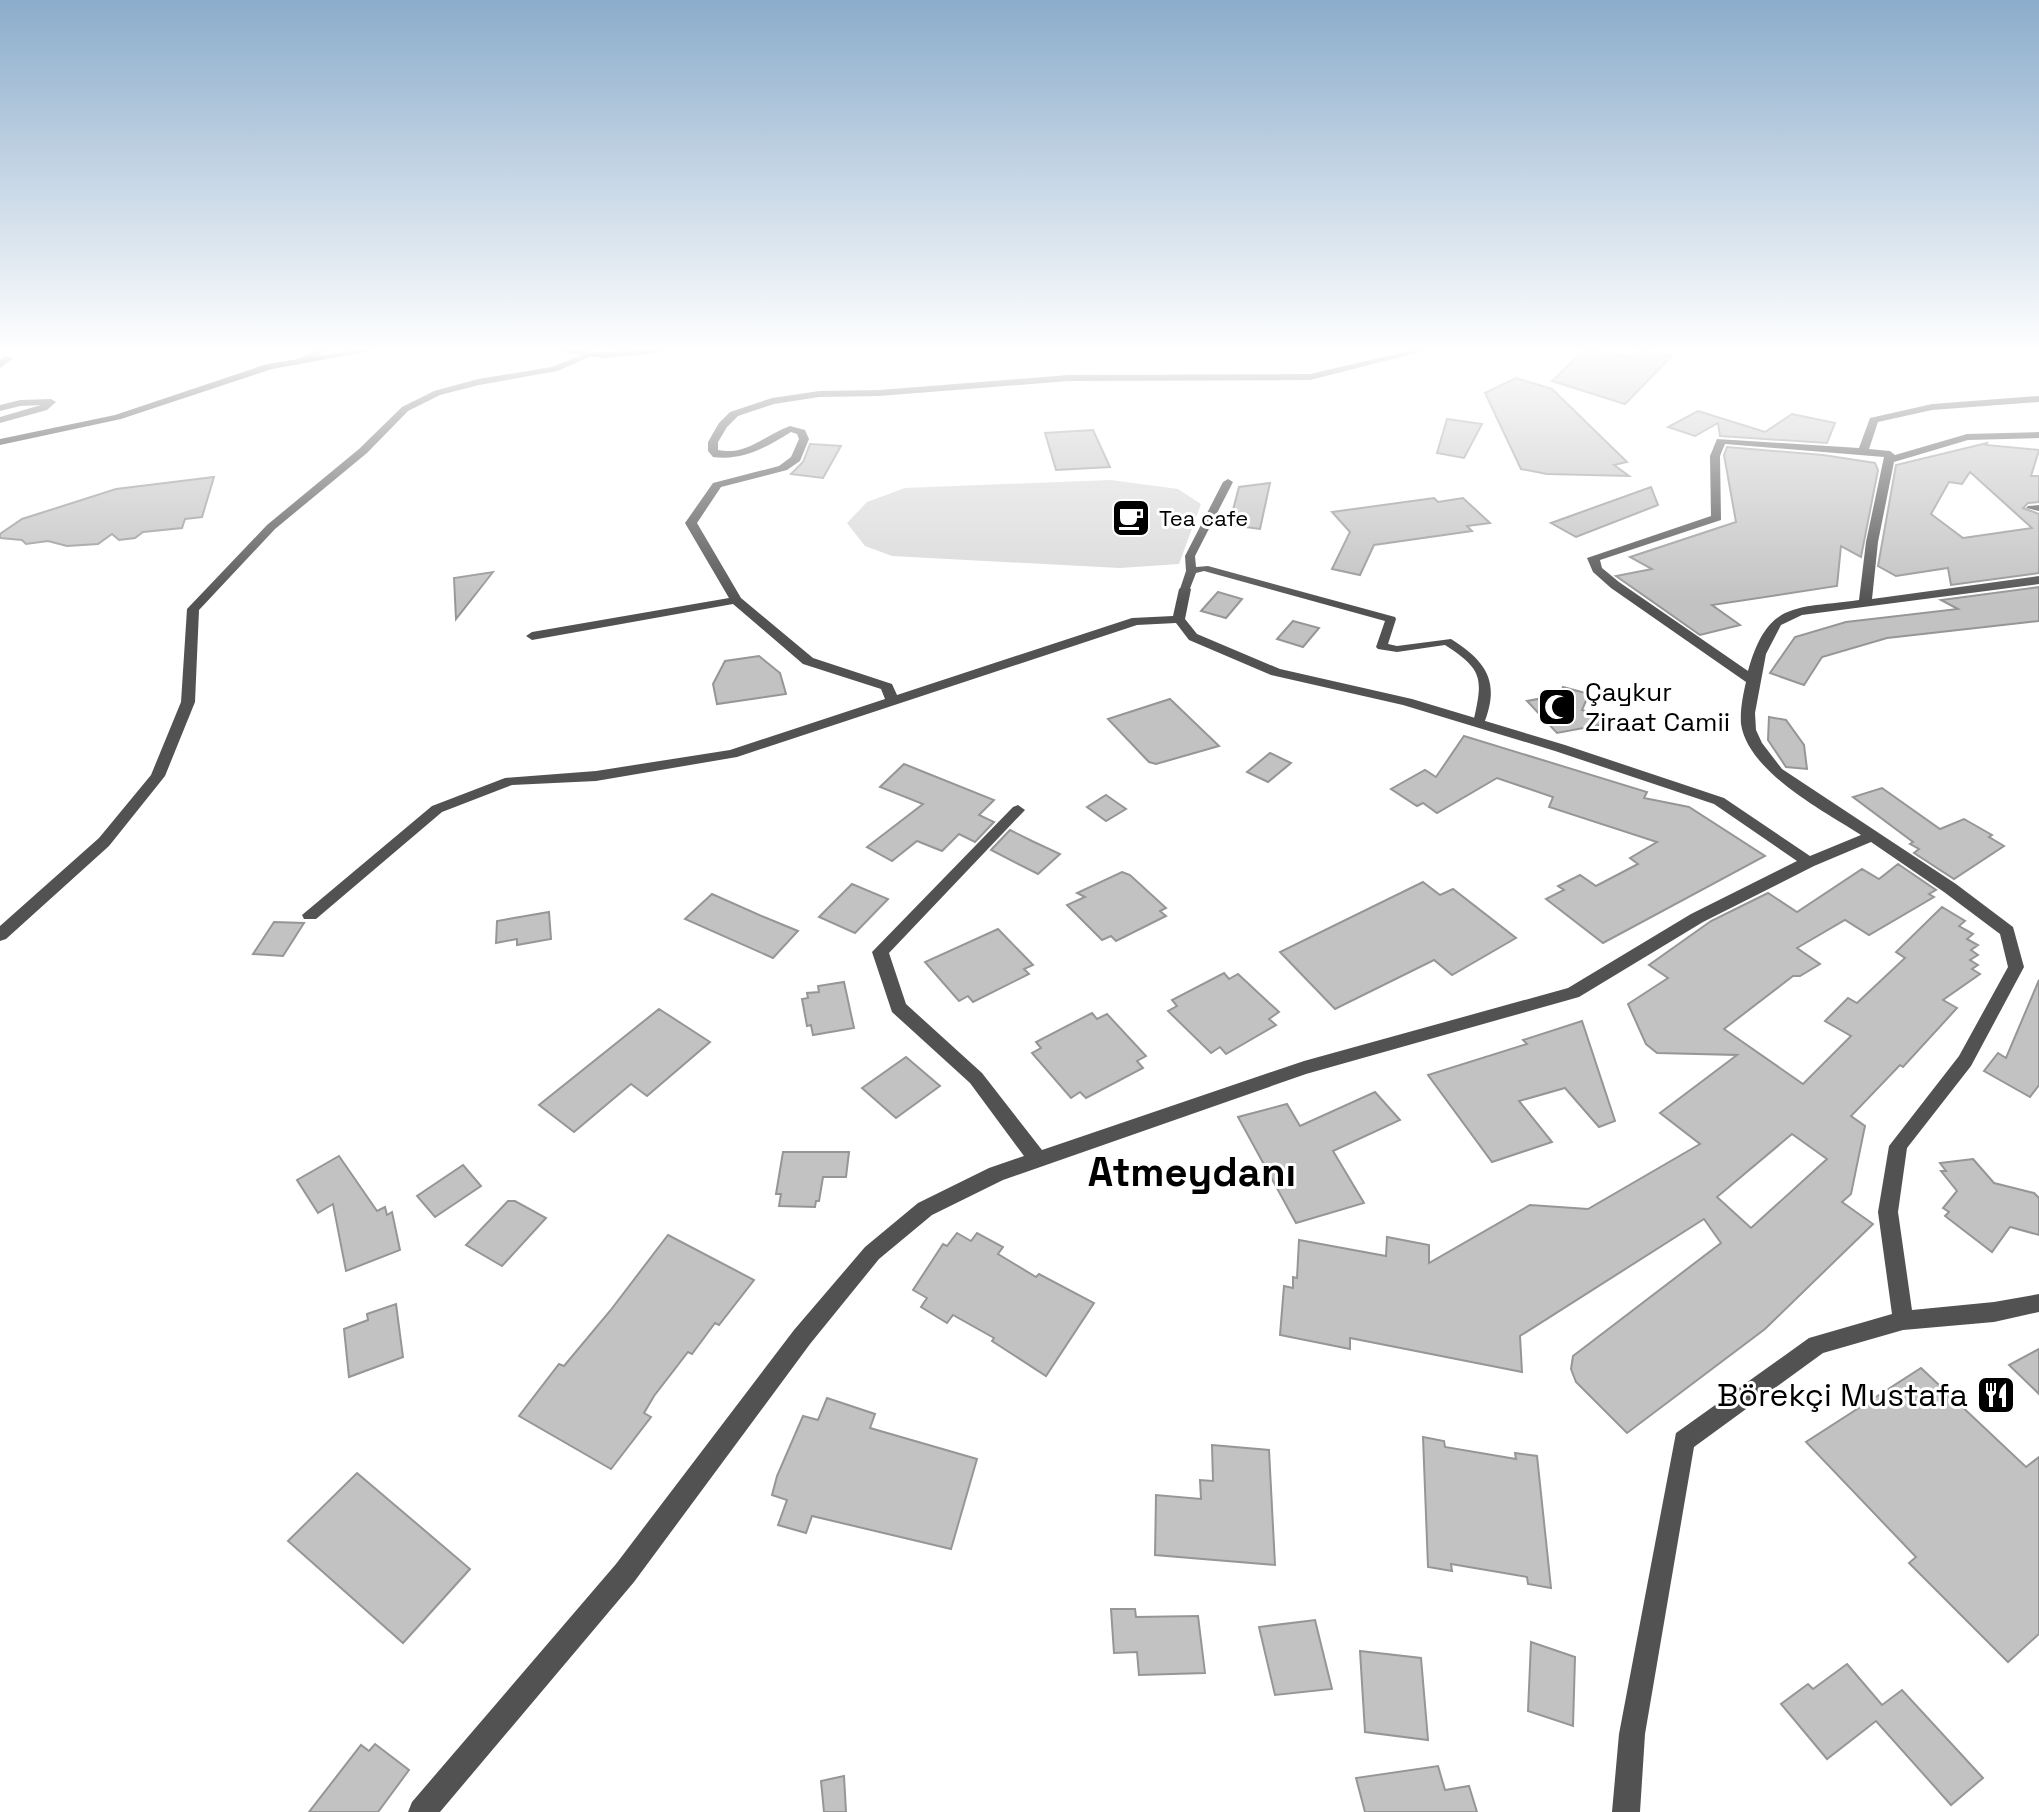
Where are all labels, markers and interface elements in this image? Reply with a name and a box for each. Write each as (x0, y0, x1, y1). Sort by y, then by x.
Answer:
cafe icon: Tea cafe (1110, 497, 1152, 539)
place label: Tea cafe (1159, 504, 1248, 532)
place label: Çaykur Ziraat Camii (1585, 675, 1730, 739)
mosque icon: Çaykur Ziraat Camii (1536, 686, 1578, 728)
district label: Atmeydanı (1088, 1147, 1296, 1198)
restaurant icon: Börekçi Mustafa (1975, 1374, 2017, 1416)
place label: Börekçi Mustafa (1717, 1375, 1968, 1415)

